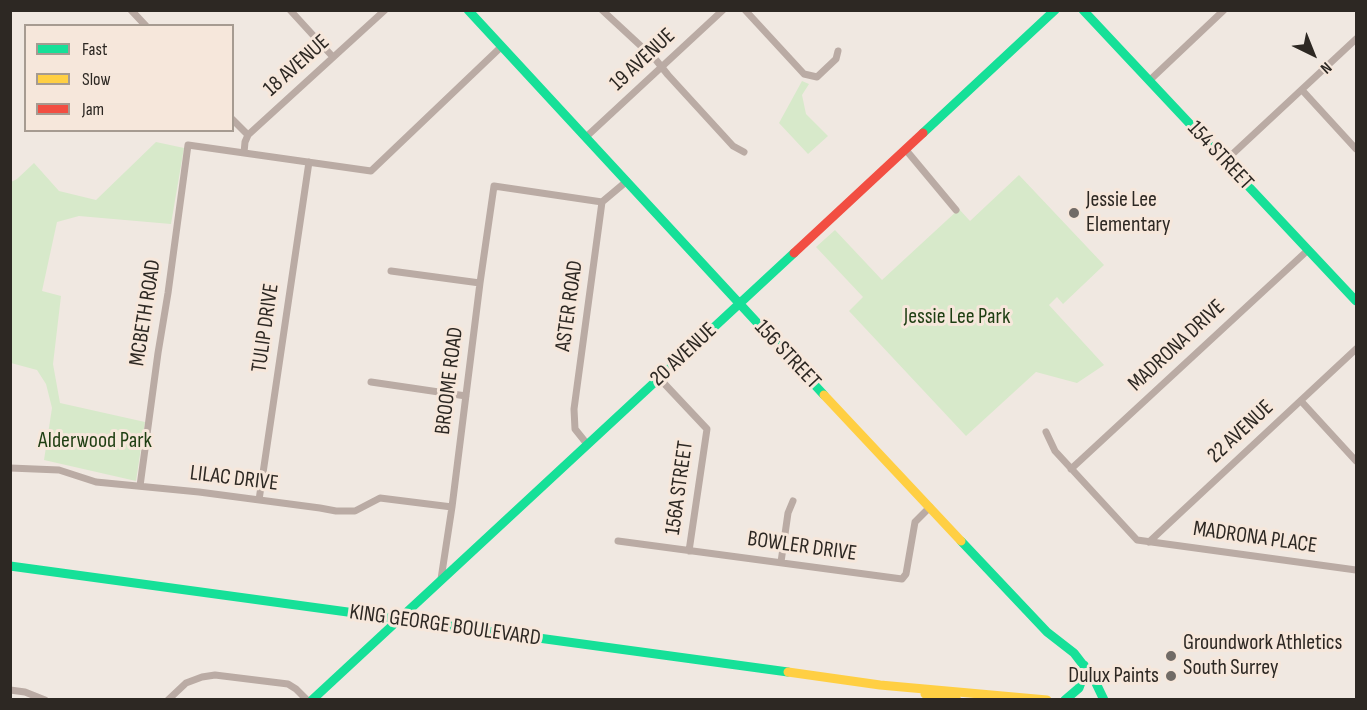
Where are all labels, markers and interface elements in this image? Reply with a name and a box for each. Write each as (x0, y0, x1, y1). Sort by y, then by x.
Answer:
street label: 19 AVENUE (605, 23, 681, 97)
legend (24, 24, 234, 132)
north arrow (1283, 24, 1343, 84)
street label: 18 AVENUE (259, 30, 335, 102)
text: Fast (82, 39, 107, 60)
text: N (1316, 58, 1335, 77)
text: Slow (82, 69, 111, 90)
text: Jam (82, 99, 104, 120)
street label: 154 STREET (1181, 116, 1259, 196)
place label: Jessie Lee Elementary (1086, 187, 1171, 238)
marker: Jessie Lee Elementary (1067, 206, 1081, 220)
street label: MCBETH ROAD (125, 258, 167, 368)
street label: ASTER ROAD (551, 259, 589, 353)
street label: TULIP DRIVE (247, 282, 285, 374)
street label: MADRONA DRIVE (1123, 295, 1231, 397)
park label: Jessie Lee Park (904, 304, 1010, 330)
street label: 156 STREET (748, 315, 826, 395)
street label: 20 AVENUE (645, 318, 723, 392)
street label: BROOME ROAD (430, 326, 470, 436)
street label: 22 AVENUE (1203, 395, 1279, 469)
park label: Alderwood Park (38, 428, 152, 454)
street label: 156A STREET (660, 439, 700, 537)
street label: LILAC DRIVE (188, 460, 280, 498)
street label: MADRONA PLACE (1191, 516, 1319, 560)
street label: BOWLER DRIVE (746, 526, 858, 568)
street label: KING GEORGE BOULEVARD (348, 600, 542, 652)
place label: Groundwork Athletics South Surrey (1183, 630, 1342, 682)
marker: Groundwork Athletics South Surrey (1164, 649, 1178, 663)
place label: Dulux Paints (1068, 663, 1159, 689)
marker: Dulux Paints (1164, 669, 1178, 683)

